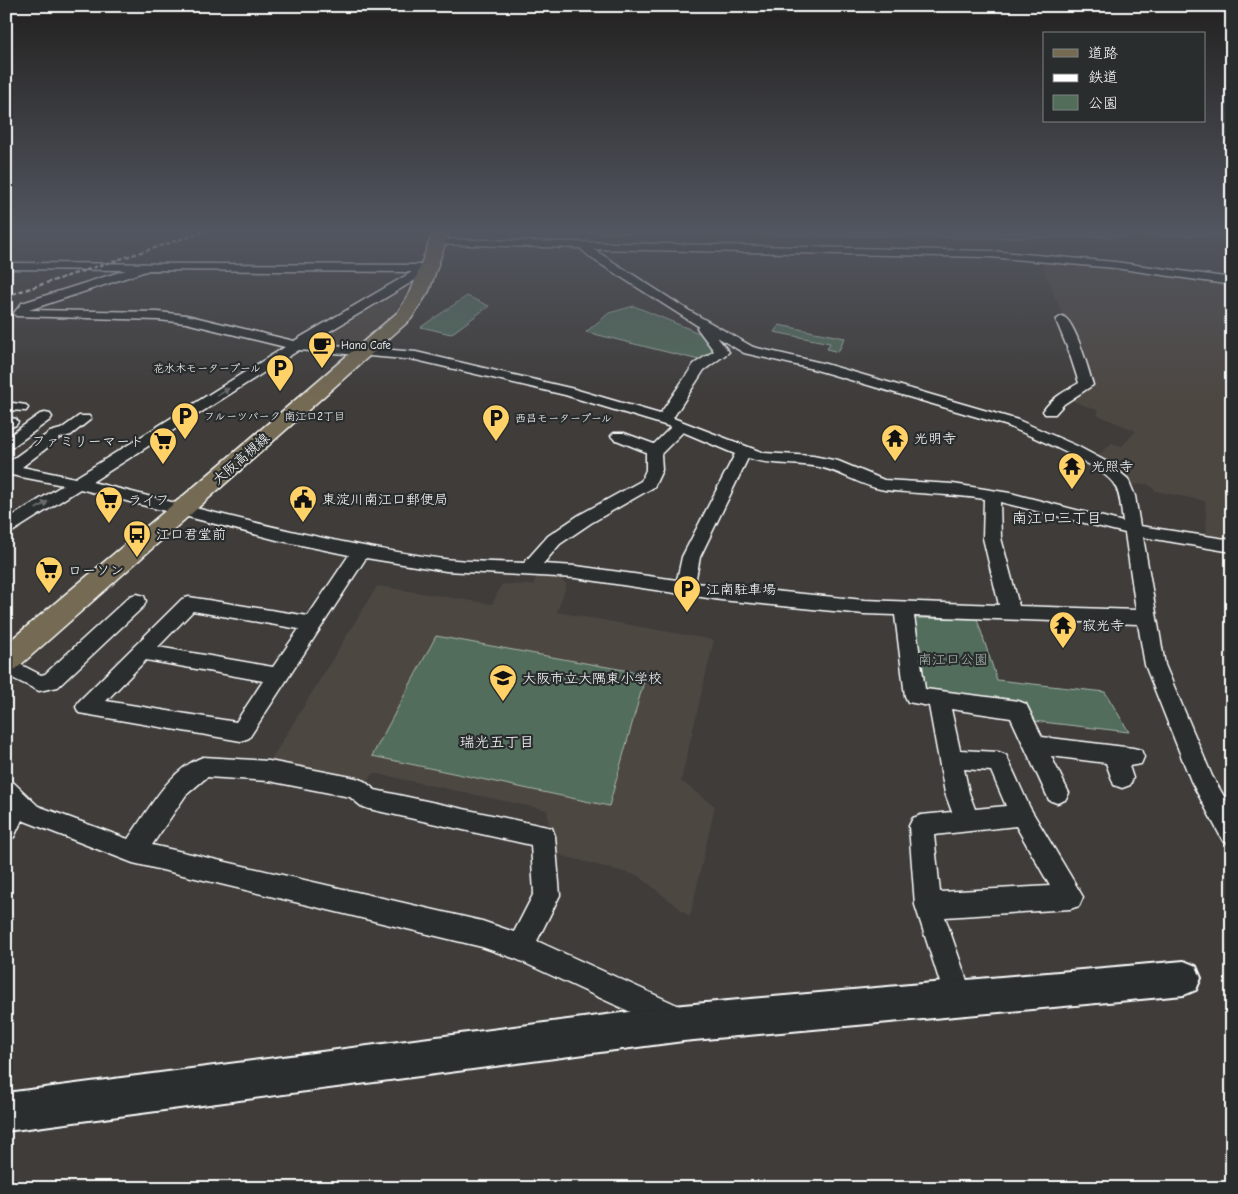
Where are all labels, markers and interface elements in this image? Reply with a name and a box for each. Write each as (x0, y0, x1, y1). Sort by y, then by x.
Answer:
legend (1043, 32, 1206, 122)
text: 道路 (1088, 44, 1118, 62)
text: 鉄道 (1088, 68, 1118, 86)
text: 公園 (1088, 94, 1118, 112)
cafe icon: Hana Cafe (307, 330, 337, 369)
place label: Hana Cafe (341, 339, 391, 352)
parking icon: 花水木モータープール (265, 353, 295, 392)
place label: 花水木モータープール (153, 362, 261, 375)
one-way arrow (217, 387, 230, 397)
parking icon: フルーツパーク 南江口2丁目 (170, 401, 200, 440)
parking icon: 西昌モータープール (481, 403, 511, 442)
place label: フルーツパーク 南江口2丁目 (204, 410, 345, 423)
place label: 西昌モータープール (515, 412, 612, 425)
temple icon: 光明寺 (880, 423, 910, 462)
supermarket icon: ファミリーマート (148, 426, 178, 465)
street label: 大阪高槻線 (209, 430, 273, 488)
place label: 光明寺 (914, 430, 956, 447)
place label: ファミリーマート (32, 433, 144, 450)
temple icon: 光照寺 (1057, 451, 1087, 490)
place label: 光照寺 (1091, 458, 1133, 475)
public building icon: 東淀川南江口郵便局 (288, 484, 318, 523)
supermarket icon: ライフ (94, 485, 124, 524)
place label: 東淀川南江口郵便局 (322, 491, 448, 508)
place label: ライフ (128, 492, 169, 509)
one-way arrow (36, 501, 49, 510)
district label: 南江口三丁目 (1012, 509, 1102, 527)
bus stop icon: 江口君堂前 (122, 519, 152, 558)
place label: 江口君堂前 (156, 526, 226, 543)
supermarket icon: ローソン (34, 555, 64, 594)
place label: ローソン (68, 562, 124, 579)
parking icon: 江南駐車場 (672, 574, 702, 613)
place label: 江南駐車場 (706, 581, 776, 598)
temple icon: 寂光寺 (1048, 610, 1078, 649)
place label: 寂光寺 (1082, 617, 1124, 634)
park label: 南江口公園 (918, 651, 988, 668)
school or university icon: 大阪市立大隅東小学校 (488, 663, 518, 702)
place label: 大阪市立大隅東小学校 (522, 670, 662, 687)
district label: 瑞光五丁目 (459, 733, 535, 751)

